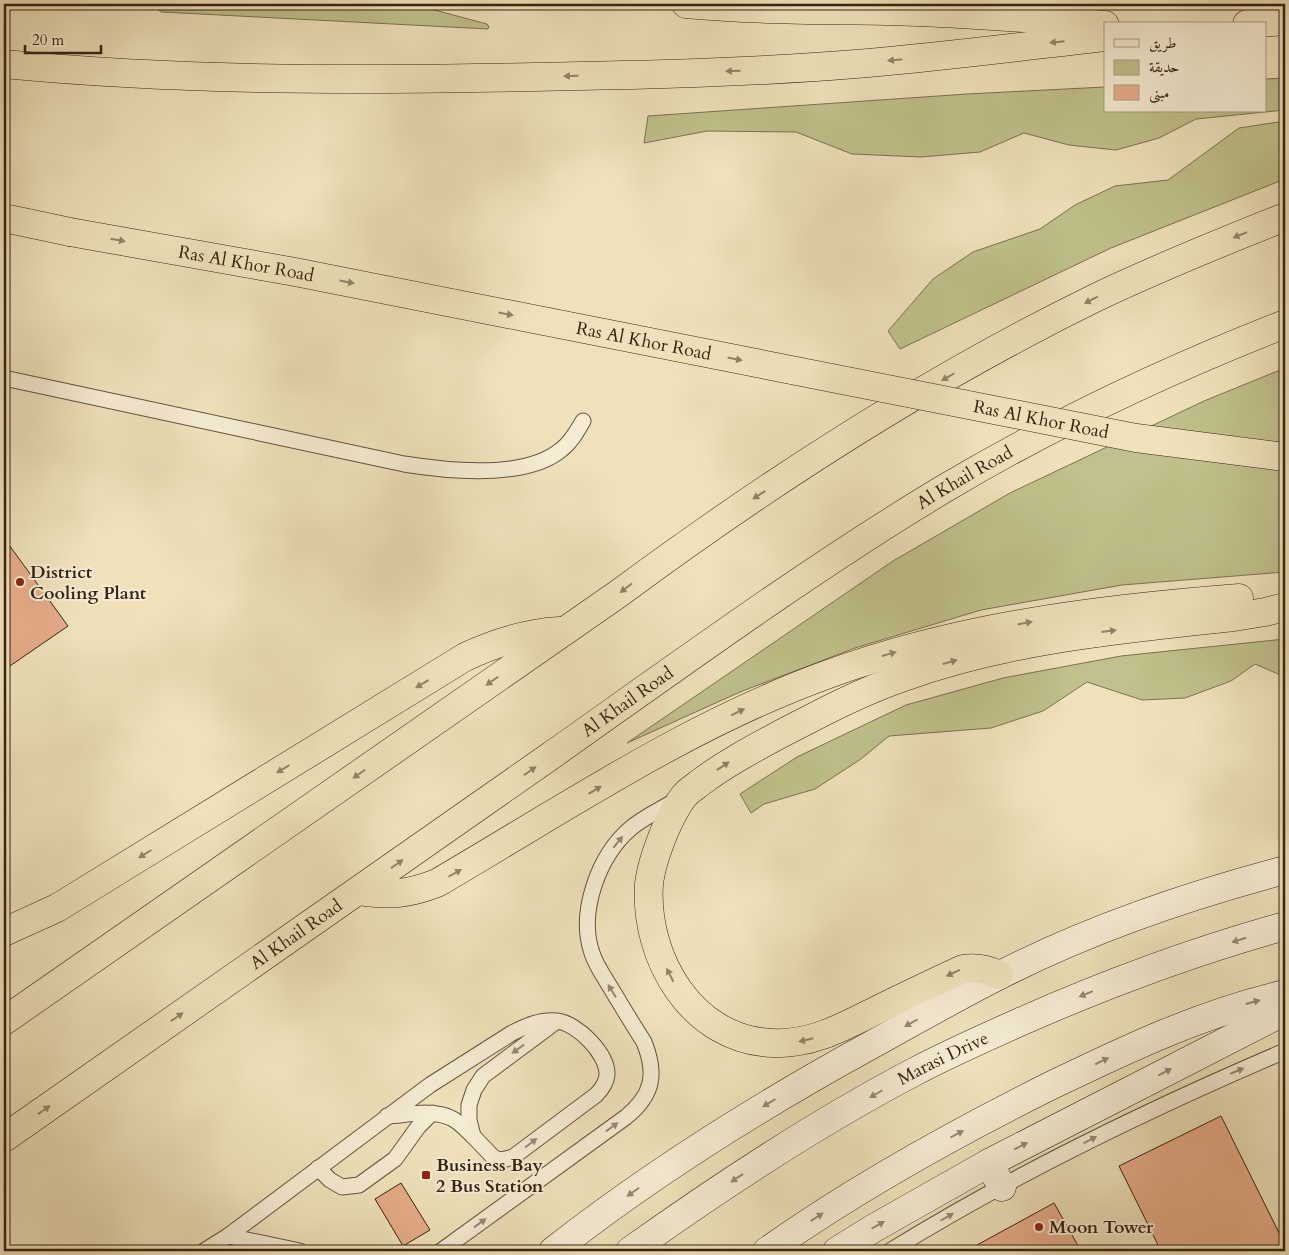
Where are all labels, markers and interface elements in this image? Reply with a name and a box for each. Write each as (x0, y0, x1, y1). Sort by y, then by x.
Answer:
scale bar (25, 22, 101, 54)
legend (1104, 22, 1266, 112)
text: 20 m (32, 30, 64, 50)
text: طريق (1149, 33, 1176, 53)
one-way arrow (1048, 38, 1064, 46)
one-way arrow (887, 56, 903, 64)
text: حديقة (1149, 57, 1179, 77)
one-way arrow (725, 67, 741, 75)
one-way arrow (562, 72, 578, 80)
text: مبنى (1149, 83, 1169, 104)
one-way arrow (1232, 231, 1247, 239)
one-way arrow (111, 237, 127, 245)
street label: Ras Al Khor Road (176, 239, 317, 288)
one-way arrow (339, 278, 355, 286)
one-way arrow (1084, 296, 1098, 304)
one-way arrow (499, 310, 515, 318)
street label: Ras Al Khor Road (574, 315, 714, 366)
one-way arrow (727, 355, 743, 363)
one-way arrow (941, 372, 954, 381)
street label: Ras Al Khor Road (971, 394, 1111, 445)
street label: Al Khail Road (912, 439, 1017, 515)
one-way arrow (752, 490, 765, 500)
place label: District Cooling Plant (30, 560, 147, 606)
marker: District Cooling Plant (14, 576, 26, 588)
one-way arrow (620, 583, 633, 594)
one-way arrow (1017, 619, 1033, 627)
one-way arrow (1101, 627, 1117, 635)
one-way arrow (882, 650, 897, 658)
one-way arrow (942, 658, 957, 666)
street label: Al Khail Road (576, 660, 679, 743)
one-way arrow (485, 676, 499, 686)
one-way arrow (415, 679, 428, 688)
one-way arrow (731, 708, 745, 716)
one-way arrow (717, 762, 730, 771)
one-way arrow (276, 764, 290, 773)
one-way arrow (523, 766, 536, 776)
one-way arrow (352, 769, 365, 779)
one-way arrow (589, 786, 602, 795)
one-way arrow (613, 836, 624, 849)
one-way arrow (138, 849, 151, 858)
one-way arrow (390, 859, 404, 869)
one-way arrow (449, 868, 462, 877)
street label: Al Khail Road (245, 893, 347, 975)
one-way arrow (1231, 936, 1246, 944)
one-way arrow (666, 968, 674, 983)
one-way arrow (946, 970, 960, 978)
one-way arrow (608, 984, 617, 998)
one-way arrow (1079, 991, 1093, 999)
one-way arrow (1245, 997, 1260, 1005)
one-way arrow (170, 1012, 184, 1022)
one-way arrow (903, 1019, 918, 1027)
street label: Marasi Drive (893, 1025, 992, 1091)
one-way arrow (798, 1036, 813, 1044)
one-way arrow (512, 1044, 525, 1055)
one-way arrow (1095, 1057, 1109, 1065)
one-way arrow (1230, 1067, 1244, 1075)
one-way arrow (1158, 1068, 1172, 1076)
one-way arrow (869, 1089, 882, 1098)
one-way arrow (762, 1098, 775, 1107)
one-way arrow (37, 1105, 51, 1115)
one-way arrow (605, 1122, 619, 1132)
one-way arrow (950, 1130, 964, 1138)
one-way arrow (1083, 1136, 1097, 1144)
one-way arrow (524, 1138, 538, 1148)
one-way arrow (1013, 1142, 1028, 1150)
place label: Business Bay 2 Bus Station (436, 1153, 544, 1199)
marker: Business Bay 2 Bus Station (420, 1169, 432, 1181)
one-way arrow (730, 1173, 744, 1183)
one-way arrow (626, 1187, 640, 1197)
one-way arrow (811, 1213, 824, 1222)
one-way arrow (941, 1213, 954, 1222)
place label: Moon Tower (1049, 1215, 1154, 1240)
one-way arrow (473, 1217, 486, 1228)
one-way arrow (872, 1221, 885, 1230)
marker: Moon Tower (1033, 1221, 1045, 1233)

